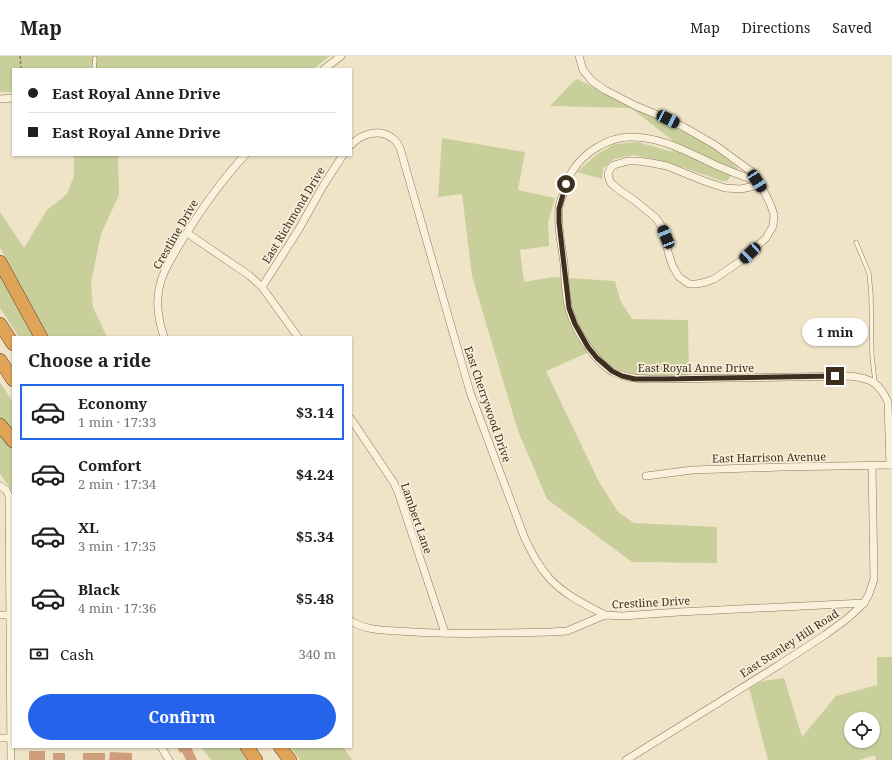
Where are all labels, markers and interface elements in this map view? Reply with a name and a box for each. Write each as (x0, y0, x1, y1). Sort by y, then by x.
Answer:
text: Map (20, 15, 62, 41)
text: Map (690, 18, 720, 37)
text: Directions (742, 18, 810, 37)
text: Saved (832, 18, 872, 37)
text: East Royal Anne Drive (52, 83, 221, 103)
car (655, 108, 681, 130)
text: East Royal Anne Drive (52, 122, 221, 142)
street label: East Richmond Drive (258, 164, 328, 266)
car (745, 168, 769, 194)
route start (557, 175, 575, 193)
street label: Crestline Drive (149, 196, 201, 272)
car (656, 224, 676, 250)
car (737, 240, 763, 266)
callout: 1 min (802, 318, 868, 346)
text: 1 min (817, 323, 853, 341)
street label: East Cherrywood Drive (461, 344, 515, 464)
text: Choose a ride (28, 348, 151, 372)
street label: East Royal Anne Drive (638, 360, 754, 375)
route end (826, 367, 844, 385)
text: Economy (78, 393, 147, 413)
icon: car (30, 394, 66, 430)
text: $3.14 (296, 402, 334, 422)
text: 1 min · 17:33 (78, 413, 156, 431)
street label: East Harrison Avenue (712, 449, 826, 465)
text: Comfort (78, 455, 141, 475)
icon: car (30, 456, 66, 492)
text: $4.24 (296, 464, 334, 484)
text: 2 min · 17:34 (78, 475, 156, 493)
street label: Lambert Lane (398, 481, 436, 556)
text: XL (78, 517, 99, 537)
icon: car (30, 518, 66, 554)
text: $5.34 (296, 526, 334, 546)
text: 3 min · 17:35 (78, 537, 156, 555)
text: Black (78, 579, 120, 599)
icon: car (30, 580, 66, 616)
text: $5.48 (296, 588, 334, 608)
street label: Crestline Drive (611, 592, 691, 612)
text: 4 min · 17:36 (78, 599, 156, 617)
street label: East Stanley Hill Road (737, 605, 841, 681)
icon: cash (28, 643, 50, 665)
text: Cash (60, 644, 94, 664)
text: 340 m (299, 645, 336, 663)
button: Confirm (28, 694, 336, 740)
map controls (844, 712, 880, 748)
button: locate (844, 712, 880, 748)

